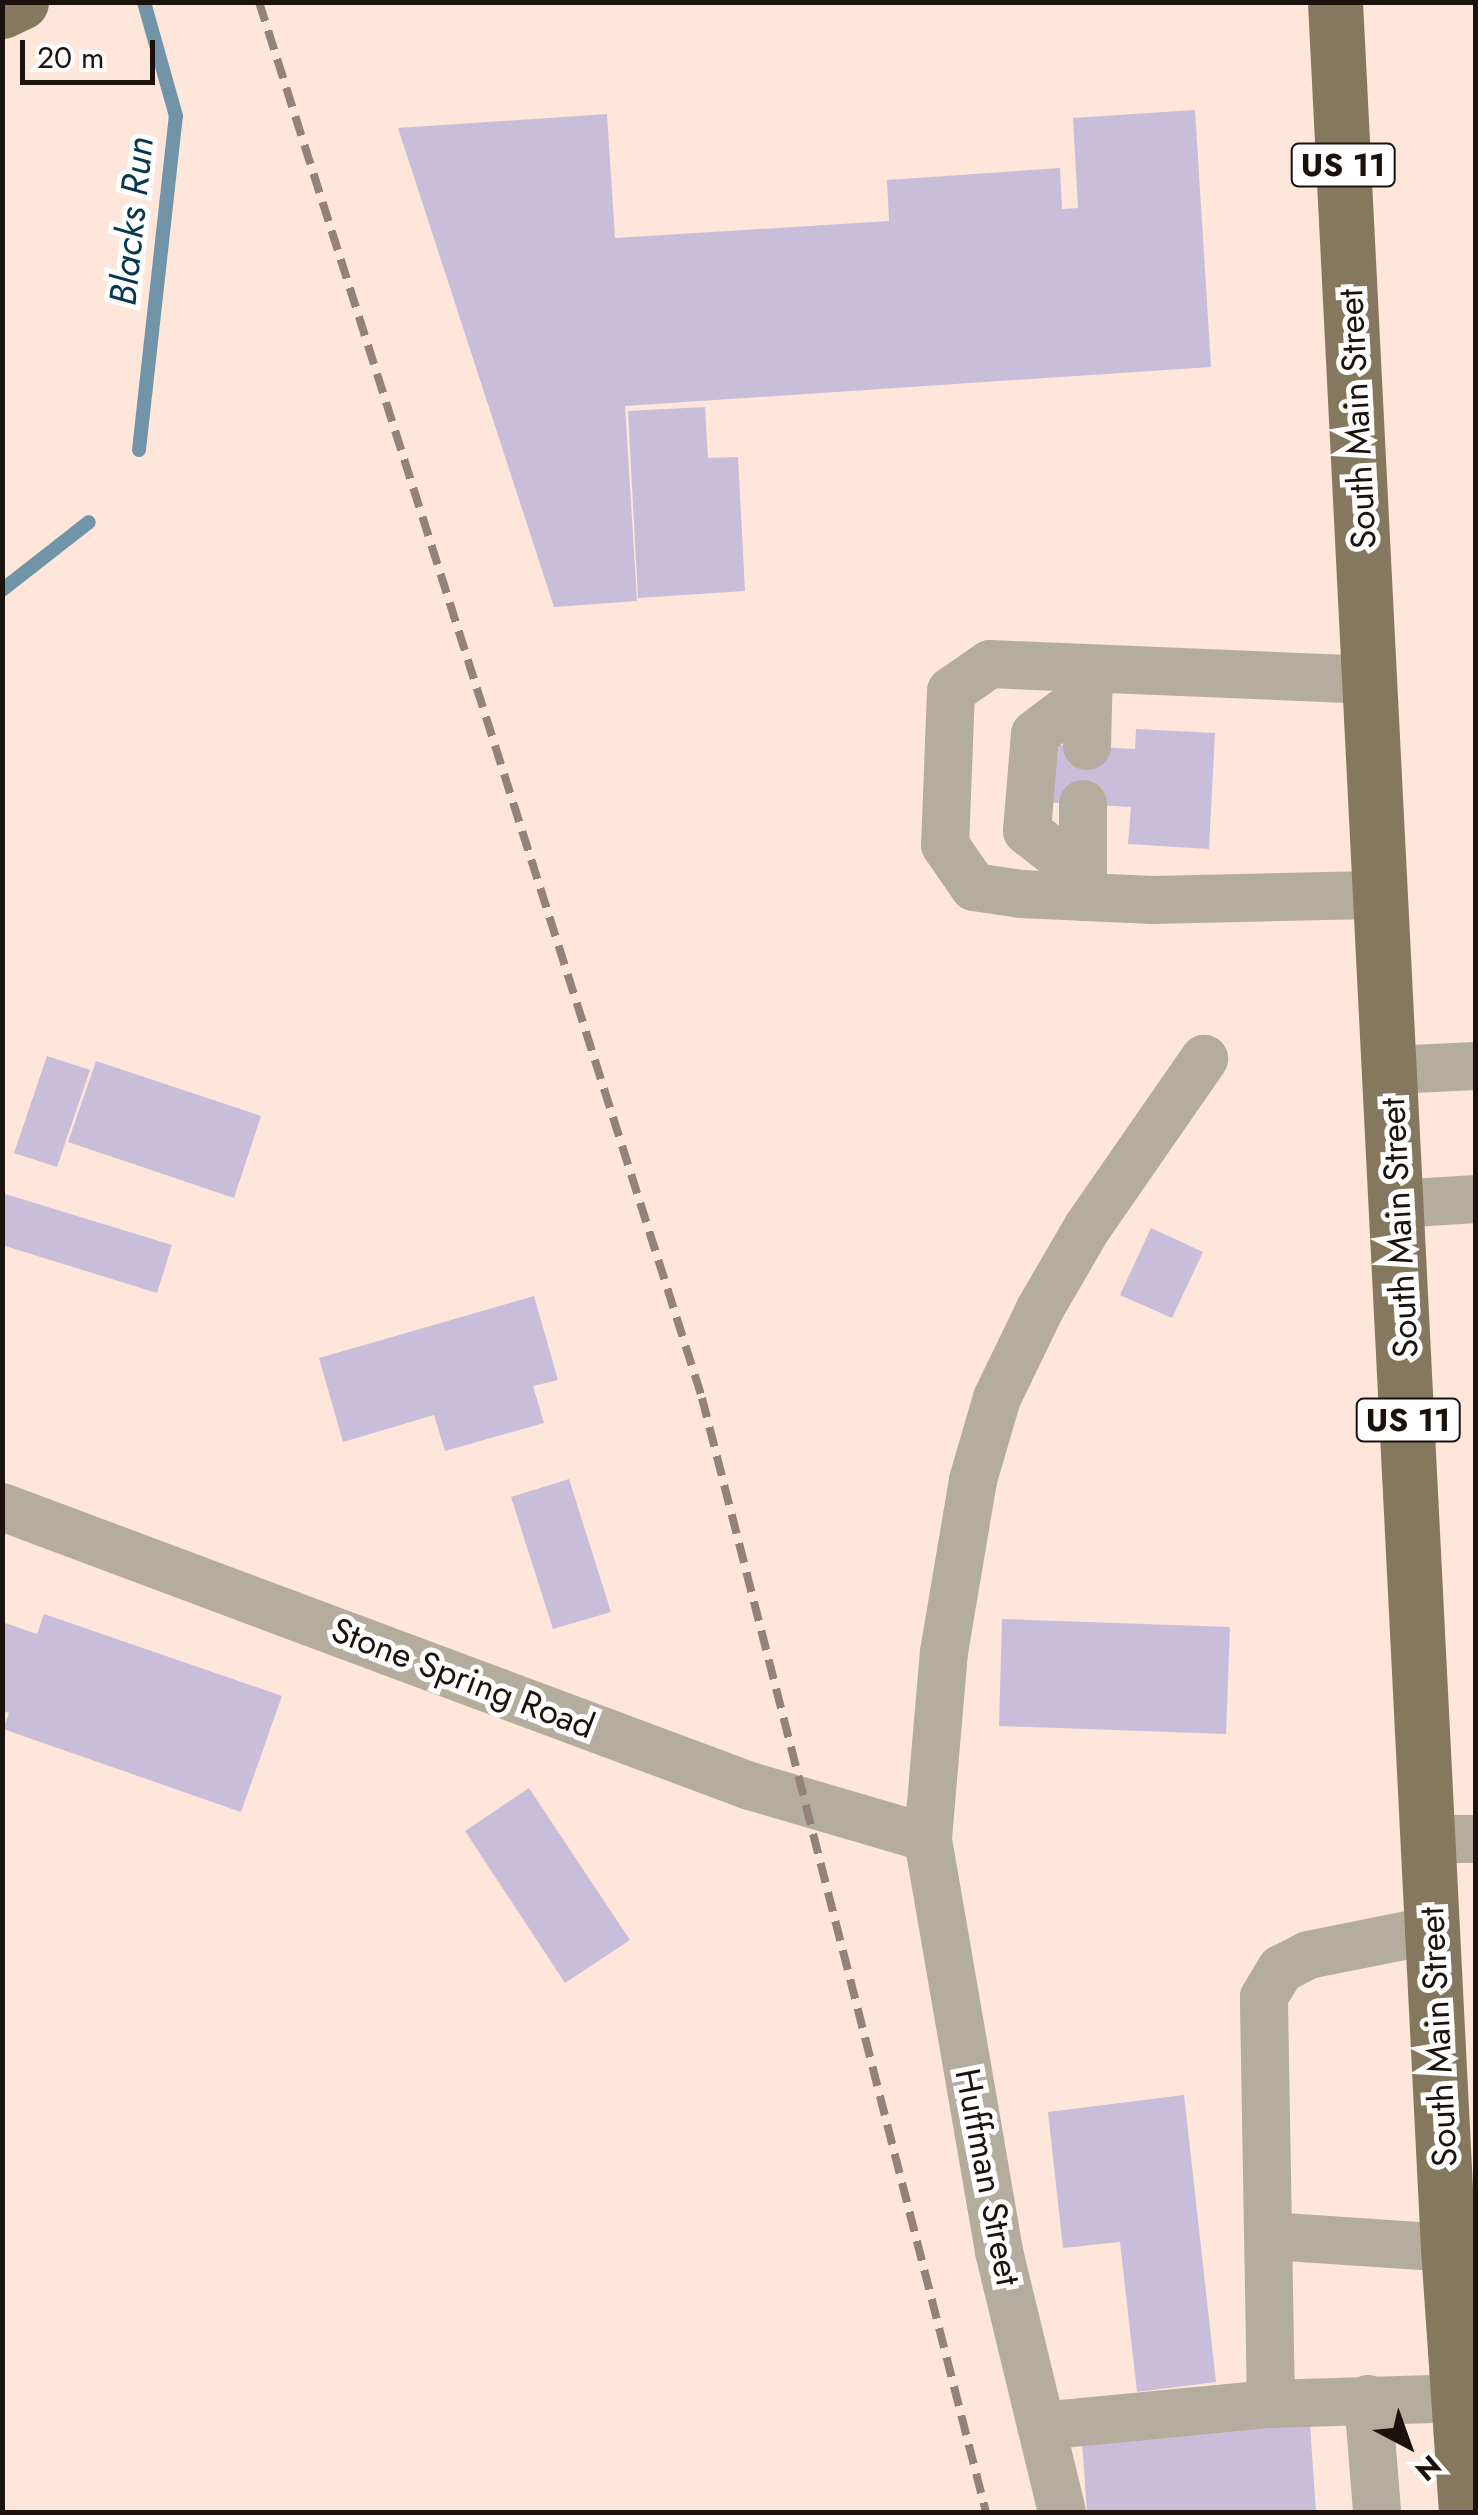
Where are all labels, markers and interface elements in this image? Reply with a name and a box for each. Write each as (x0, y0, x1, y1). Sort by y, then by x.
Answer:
scale bar (25, 20, 160, 82)
text: 20 m (37, 36, 104, 79)
water label: Blacks Run (99, 134, 163, 308)
road number: US 11 (1290, 138, 1396, 192)
street label: South Main Street (1329, 288, 1385, 550)
street label: South Main Street (1371, 1097, 1427, 1359)
road number: US 11 (1356, 1393, 1460, 1447)
street label: Stone Spring Road (326, 1609, 600, 1747)
street label: South Main Street (1410, 1906, 1466, 2168)
street label: Huffman Street (946, 2065, 1030, 2289)
north arrow (1358, 2395, 1458, 2495)
text: N (1406, 2445, 1450, 2491)

